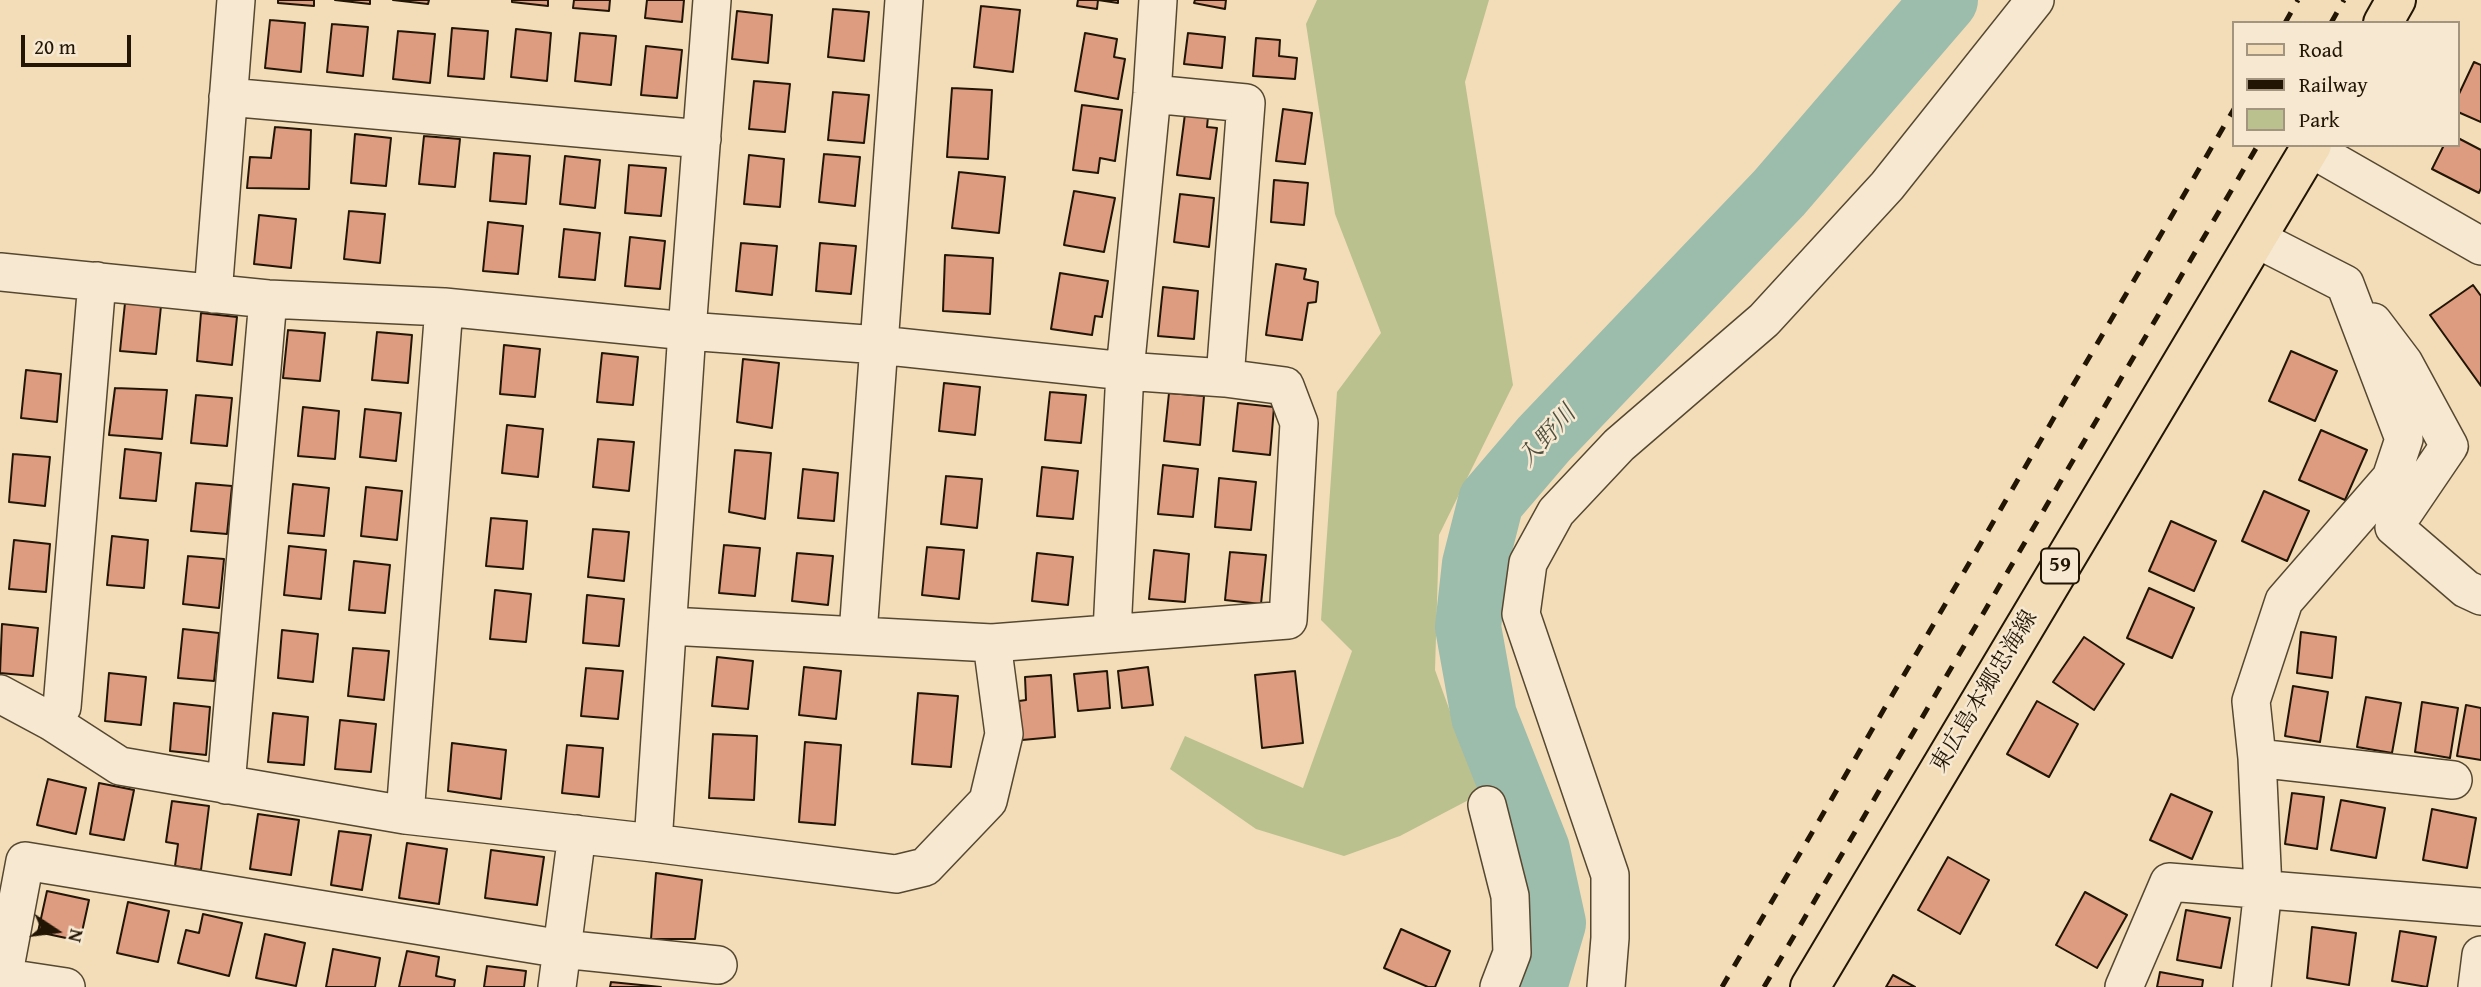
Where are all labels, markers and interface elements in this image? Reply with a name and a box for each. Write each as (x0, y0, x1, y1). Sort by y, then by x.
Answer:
scale bar (24, 21, 135, 65)
legend (2232, 21, 2460, 147)
text: 20 m (34, 31, 76, 62)
text: Road (2299, 34, 2343, 65)
text: Railway (2299, 69, 2368, 100)
text: Park (2299, 104, 2340, 135)
water label: 入野川 (1513, 401, 1583, 473)
road number: 59 (2041, 548, 2079, 584)
street label: 東広島本郷忠海線 (1926, 606, 2044, 778)
north arrow (21, 896, 91, 966)
text: N (61, 926, 92, 945)

